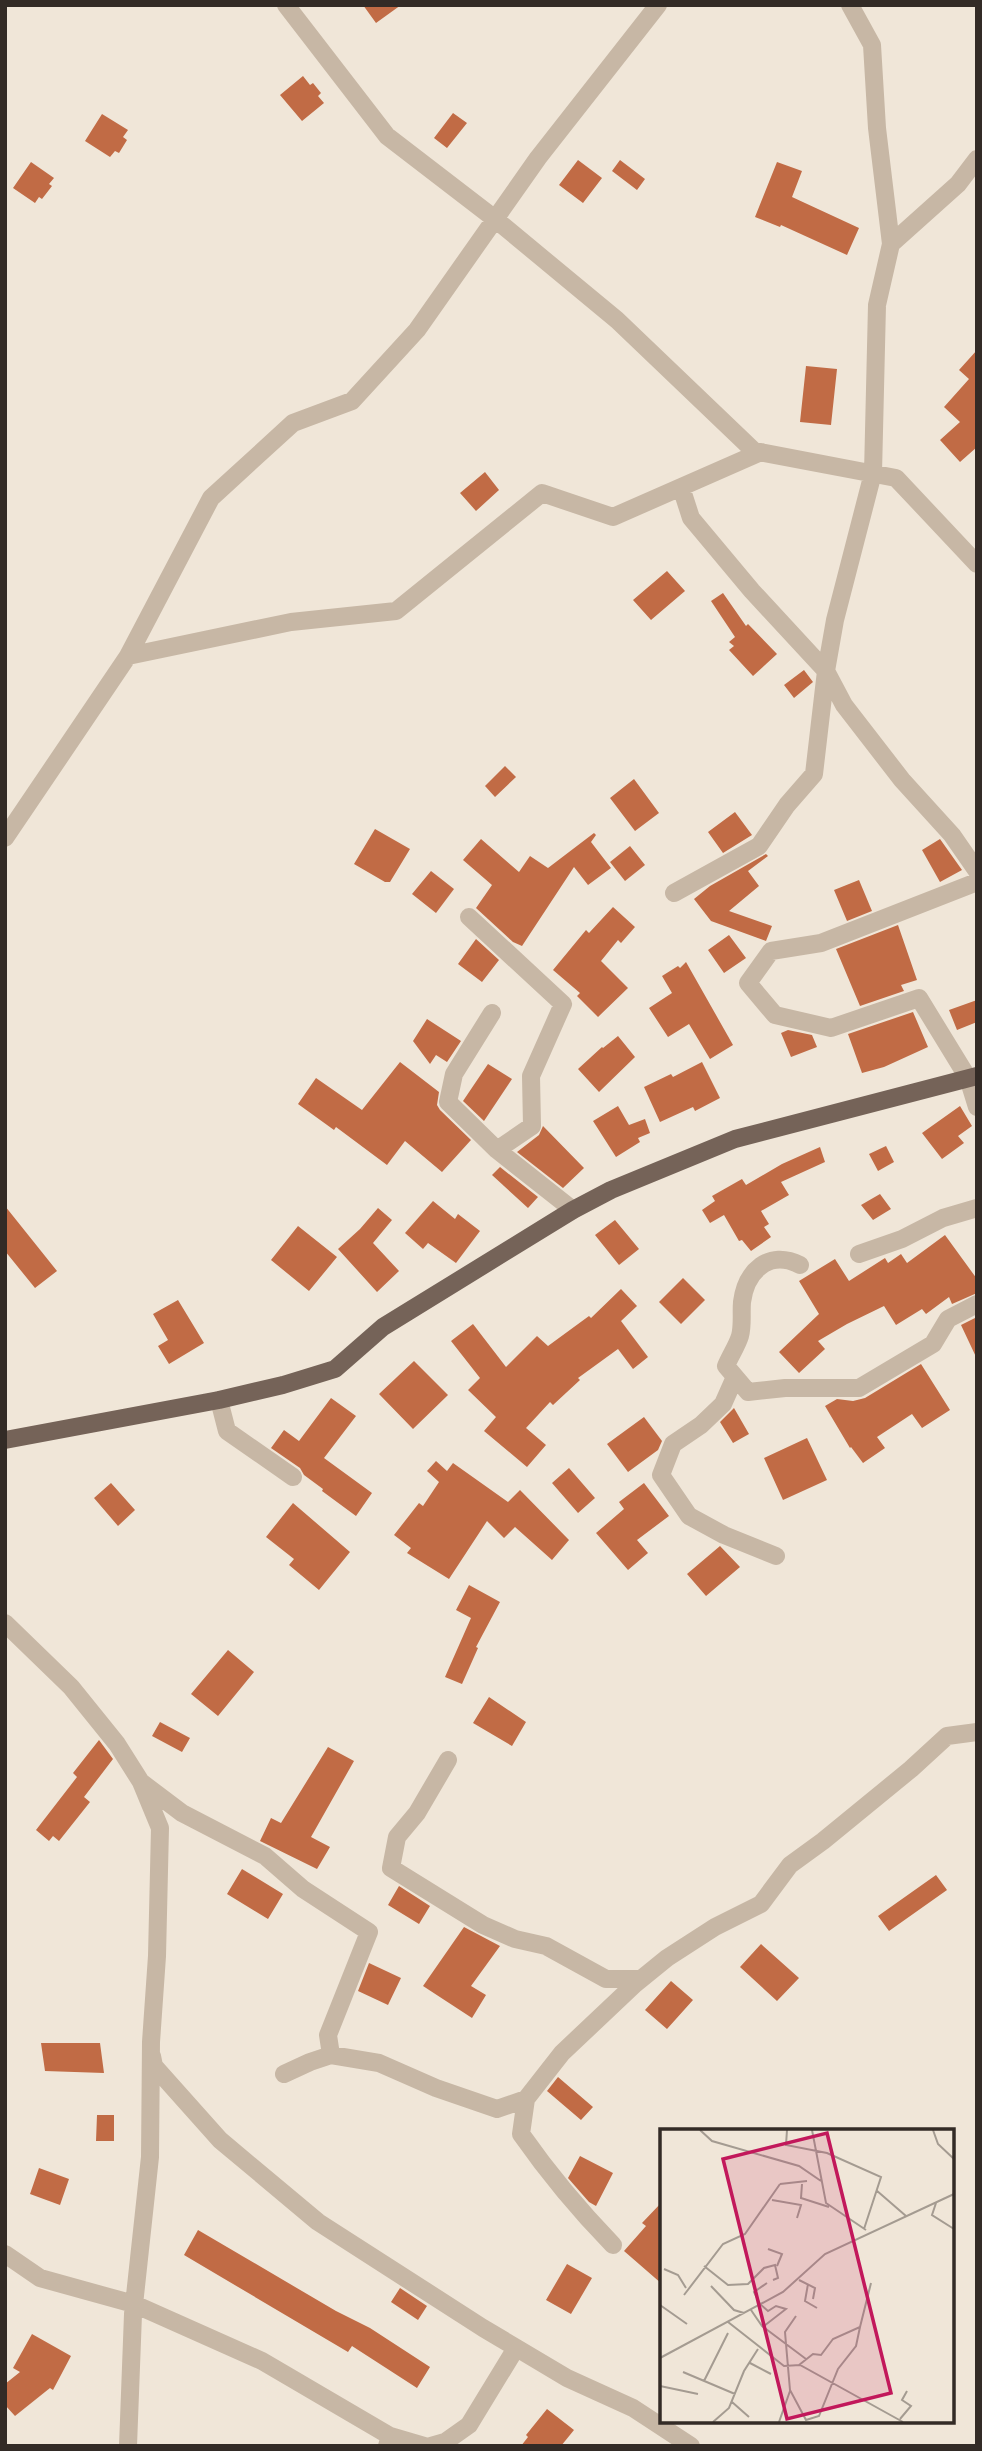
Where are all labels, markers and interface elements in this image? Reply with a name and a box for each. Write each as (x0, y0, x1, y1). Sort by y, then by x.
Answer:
inset map (660, 2129, 954, 2423)

